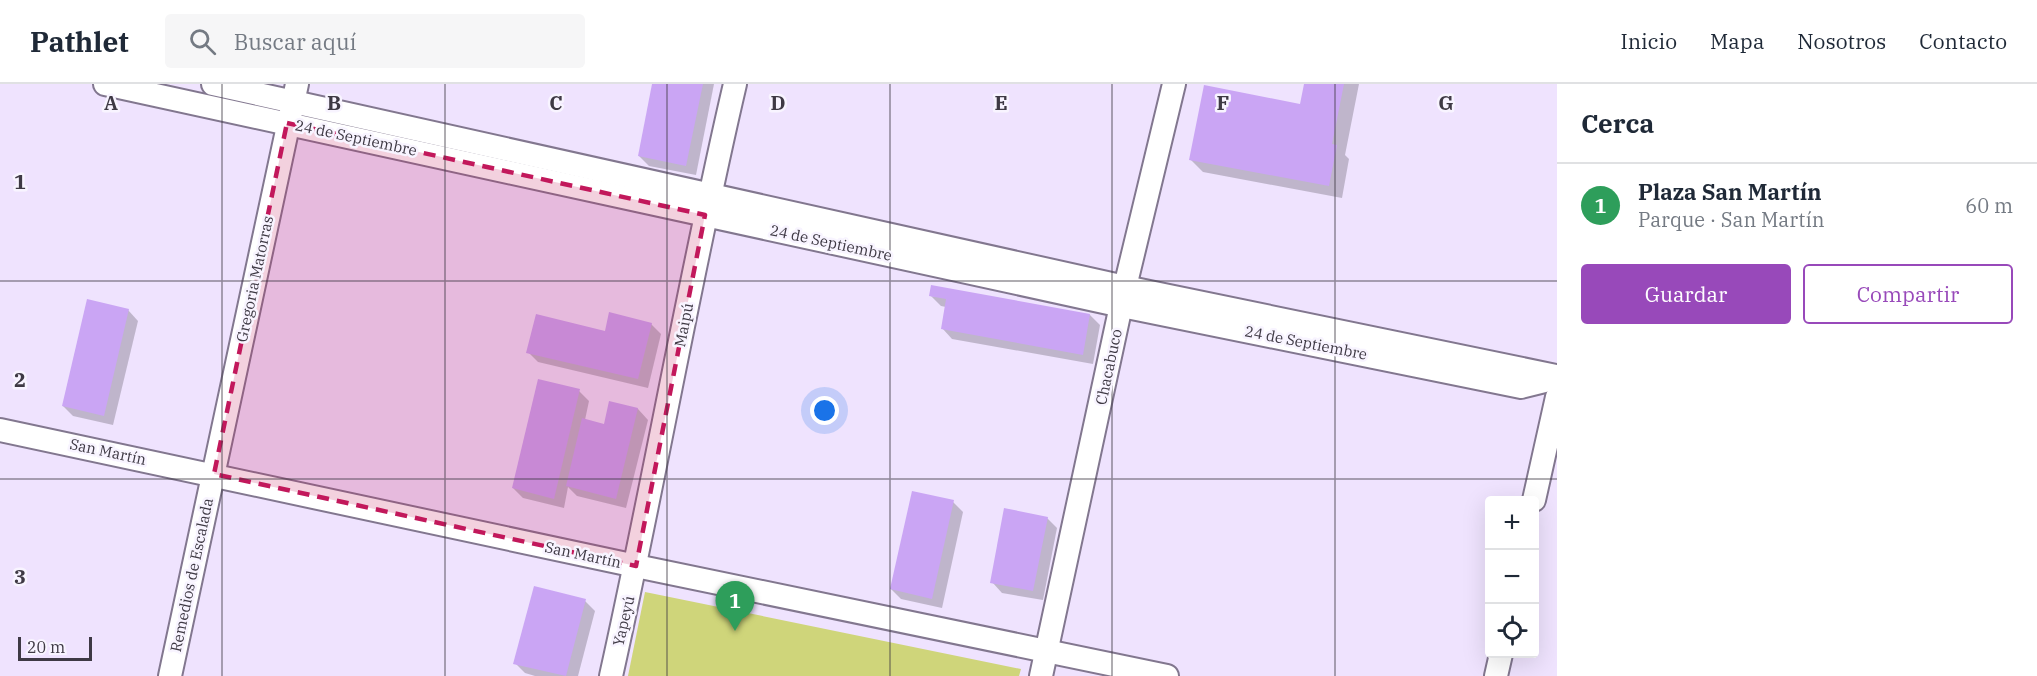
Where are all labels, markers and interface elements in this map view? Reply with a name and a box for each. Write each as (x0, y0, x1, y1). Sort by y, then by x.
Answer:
search box (165, 14, 585, 68)
text: Pathlet (30, 23, 129, 60)
icon: search (186, 25, 219, 58)
text: Buscar aquí (234, 27, 356, 56)
text: Inicio (1620, 27, 1677, 55)
text: Mapa (1710, 27, 1764, 55)
text: Nosotros (1797, 27, 1886, 55)
text: Contacto (1919, 27, 2007, 55)
text: A (104, 89, 118, 116)
text: B (327, 89, 341, 116)
text: C (549, 89, 563, 116)
text: D (770, 89, 786, 116)
text: E (994, 89, 1008, 116)
text: F (1217, 89, 1229, 116)
text: G (1438, 89, 1454, 116)
text: Cerca (1581, 106, 1654, 140)
street label: 24 de Septiembre (293, 115, 419, 160)
text: 1 (14, 168, 26, 195)
text: Plaza San Martín (1638, 177, 1822, 206)
text: 1 (1595, 192, 1607, 219)
text: 60 m (1965, 192, 2013, 219)
text: Parque · San Martín (1638, 206, 1824, 233)
street label: Gregoria Matorras (232, 214, 277, 344)
street label: 24 de Septiembre (768, 220, 894, 265)
button: Guardar (1581, 264, 1791, 324)
button: Compartir (1803, 264, 2013, 324)
street label: Maipú (670, 301, 697, 349)
street label: 24 de Septiembre (1243, 321, 1369, 364)
street label: Chacabuco (1091, 327, 1126, 407)
text: 2 (14, 366, 26, 393)
your location (810, 396, 839, 425)
street label: San Martín (68, 434, 149, 469)
street label: Remedios de Escalada (166, 496, 217, 654)
map controls (1485, 496, 1539, 658)
button: + (1485, 496, 1539, 550)
street label: San Martín (543, 537, 624, 572)
button: − (1485, 550, 1539, 604)
text: 3 (14, 563, 26, 590)
pin: 1 (716, 582, 754, 631)
street label: Yapeyú (608, 594, 639, 648)
button: locate (1485, 604, 1539, 658)
scale bar (18, 634, 92, 662)
text: 20 m (27, 637, 65, 657)

